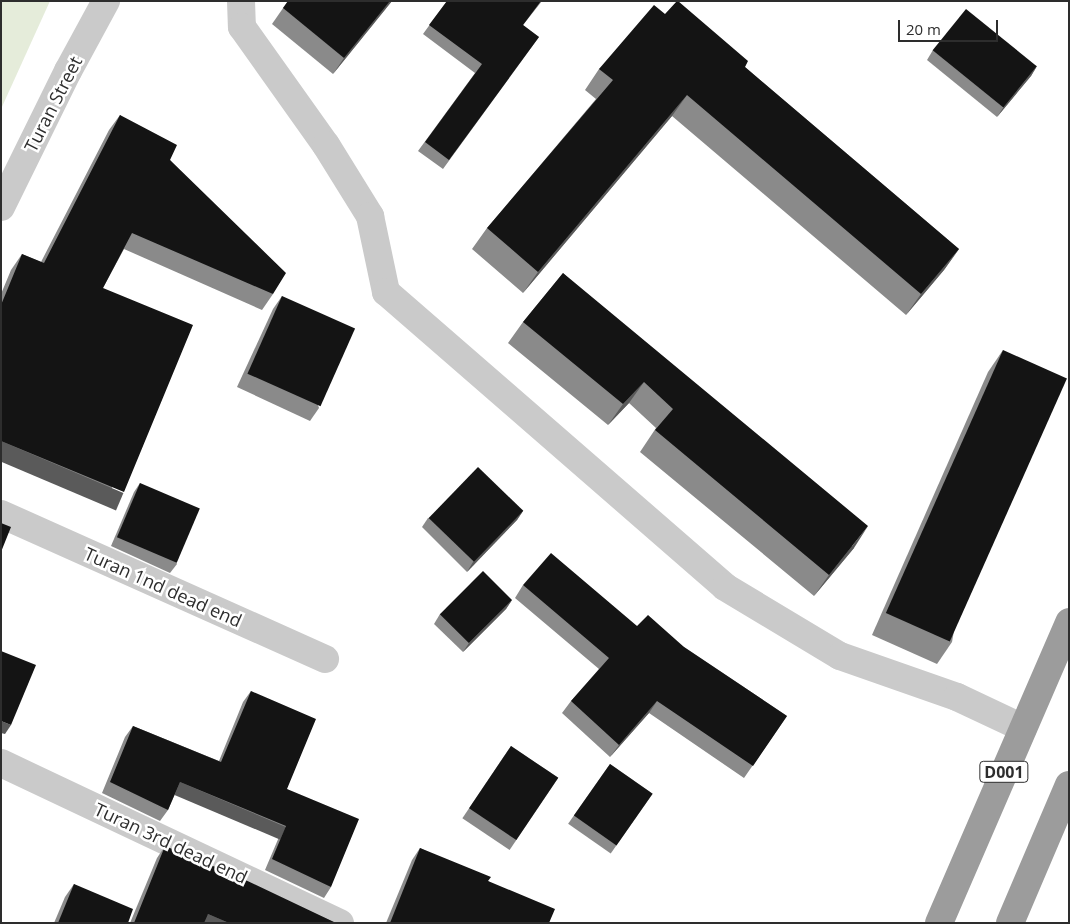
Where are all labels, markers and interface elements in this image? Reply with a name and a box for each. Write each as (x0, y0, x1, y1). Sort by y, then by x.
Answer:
scale bar (900, 10, 1000, 42)
text: 20 m (906, 19, 941, 39)
street label: Turan Street (20, 53, 86, 155)
street label: Turаn 1nd dead end (81, 543, 245, 631)
road number: D001 (979, 759, 1029, 786)
street label: Turan 3rd dead end (91, 798, 251, 888)

